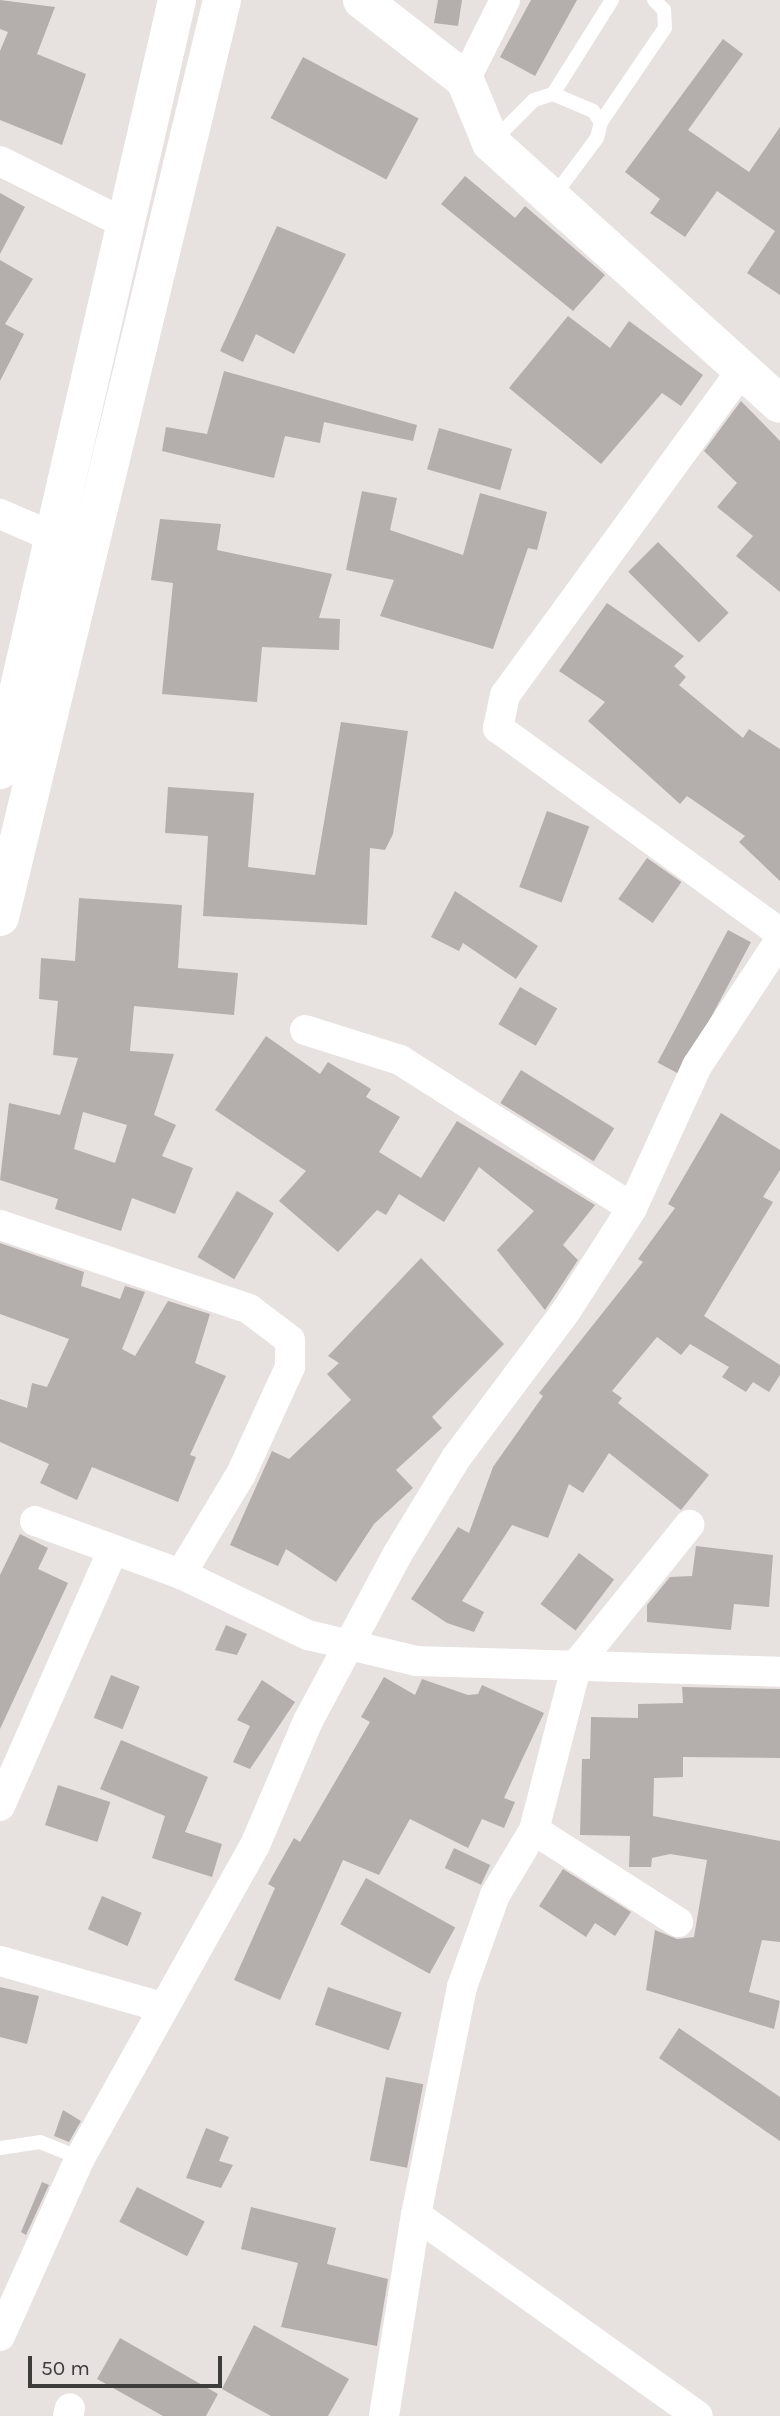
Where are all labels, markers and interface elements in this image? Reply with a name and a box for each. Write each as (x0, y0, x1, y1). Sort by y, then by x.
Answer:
scale bar (32, 2342, 226, 2386)
text: 50 m (41, 2356, 90, 2380)

